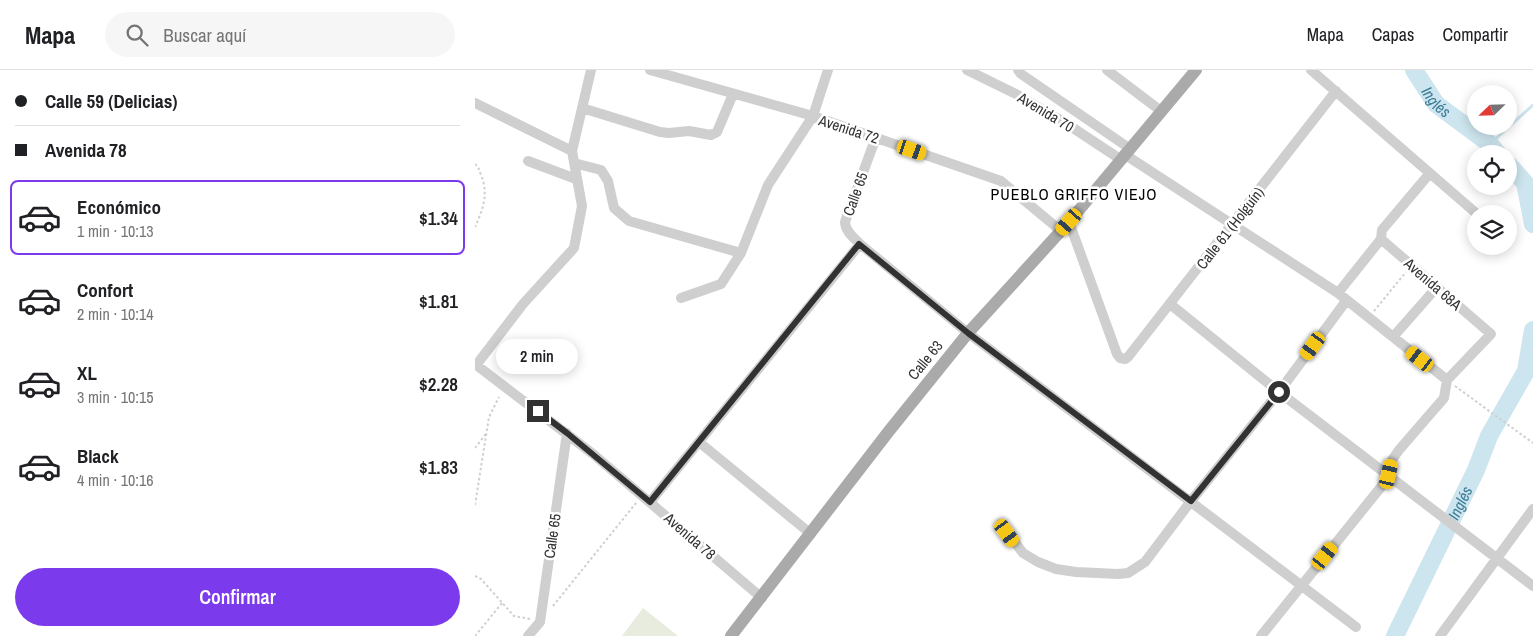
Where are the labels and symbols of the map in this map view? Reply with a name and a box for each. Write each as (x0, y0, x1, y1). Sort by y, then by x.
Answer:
water label: Inglés (1416, 82, 1456, 123)
north arrow (1467, 85, 1517, 135)
street label: Avenida 70 (1013, 87, 1078, 137)
street label: Avenida 72 (815, 109, 882, 149)
car (895, 138, 928, 162)
street label: Calle 65 (837, 169, 873, 219)
street label: Calle 61 (Holguín) (1191, 182, 1269, 274)
district label: PUEBLO GRIFFO VIEJO (990, 183, 1158, 205)
car (1053, 206, 1084, 238)
street label: Avenida 68A (1399, 252, 1467, 315)
car (1298, 329, 1327, 363)
street label: Calle 63 (903, 336, 947, 384)
callout: 2 min (497, 338, 579, 374)
car (1403, 344, 1436, 374)
route start (1268, 381, 1290, 403)
route end (527, 400, 549, 422)
car (1378, 458, 1399, 490)
water label: Inglés (1442, 482, 1478, 524)
street label: Avenida 78 (659, 507, 720, 564)
street label: Calle 65 (538, 512, 566, 560)
car (992, 516, 1021, 550)
car (1309, 540, 1340, 572)

